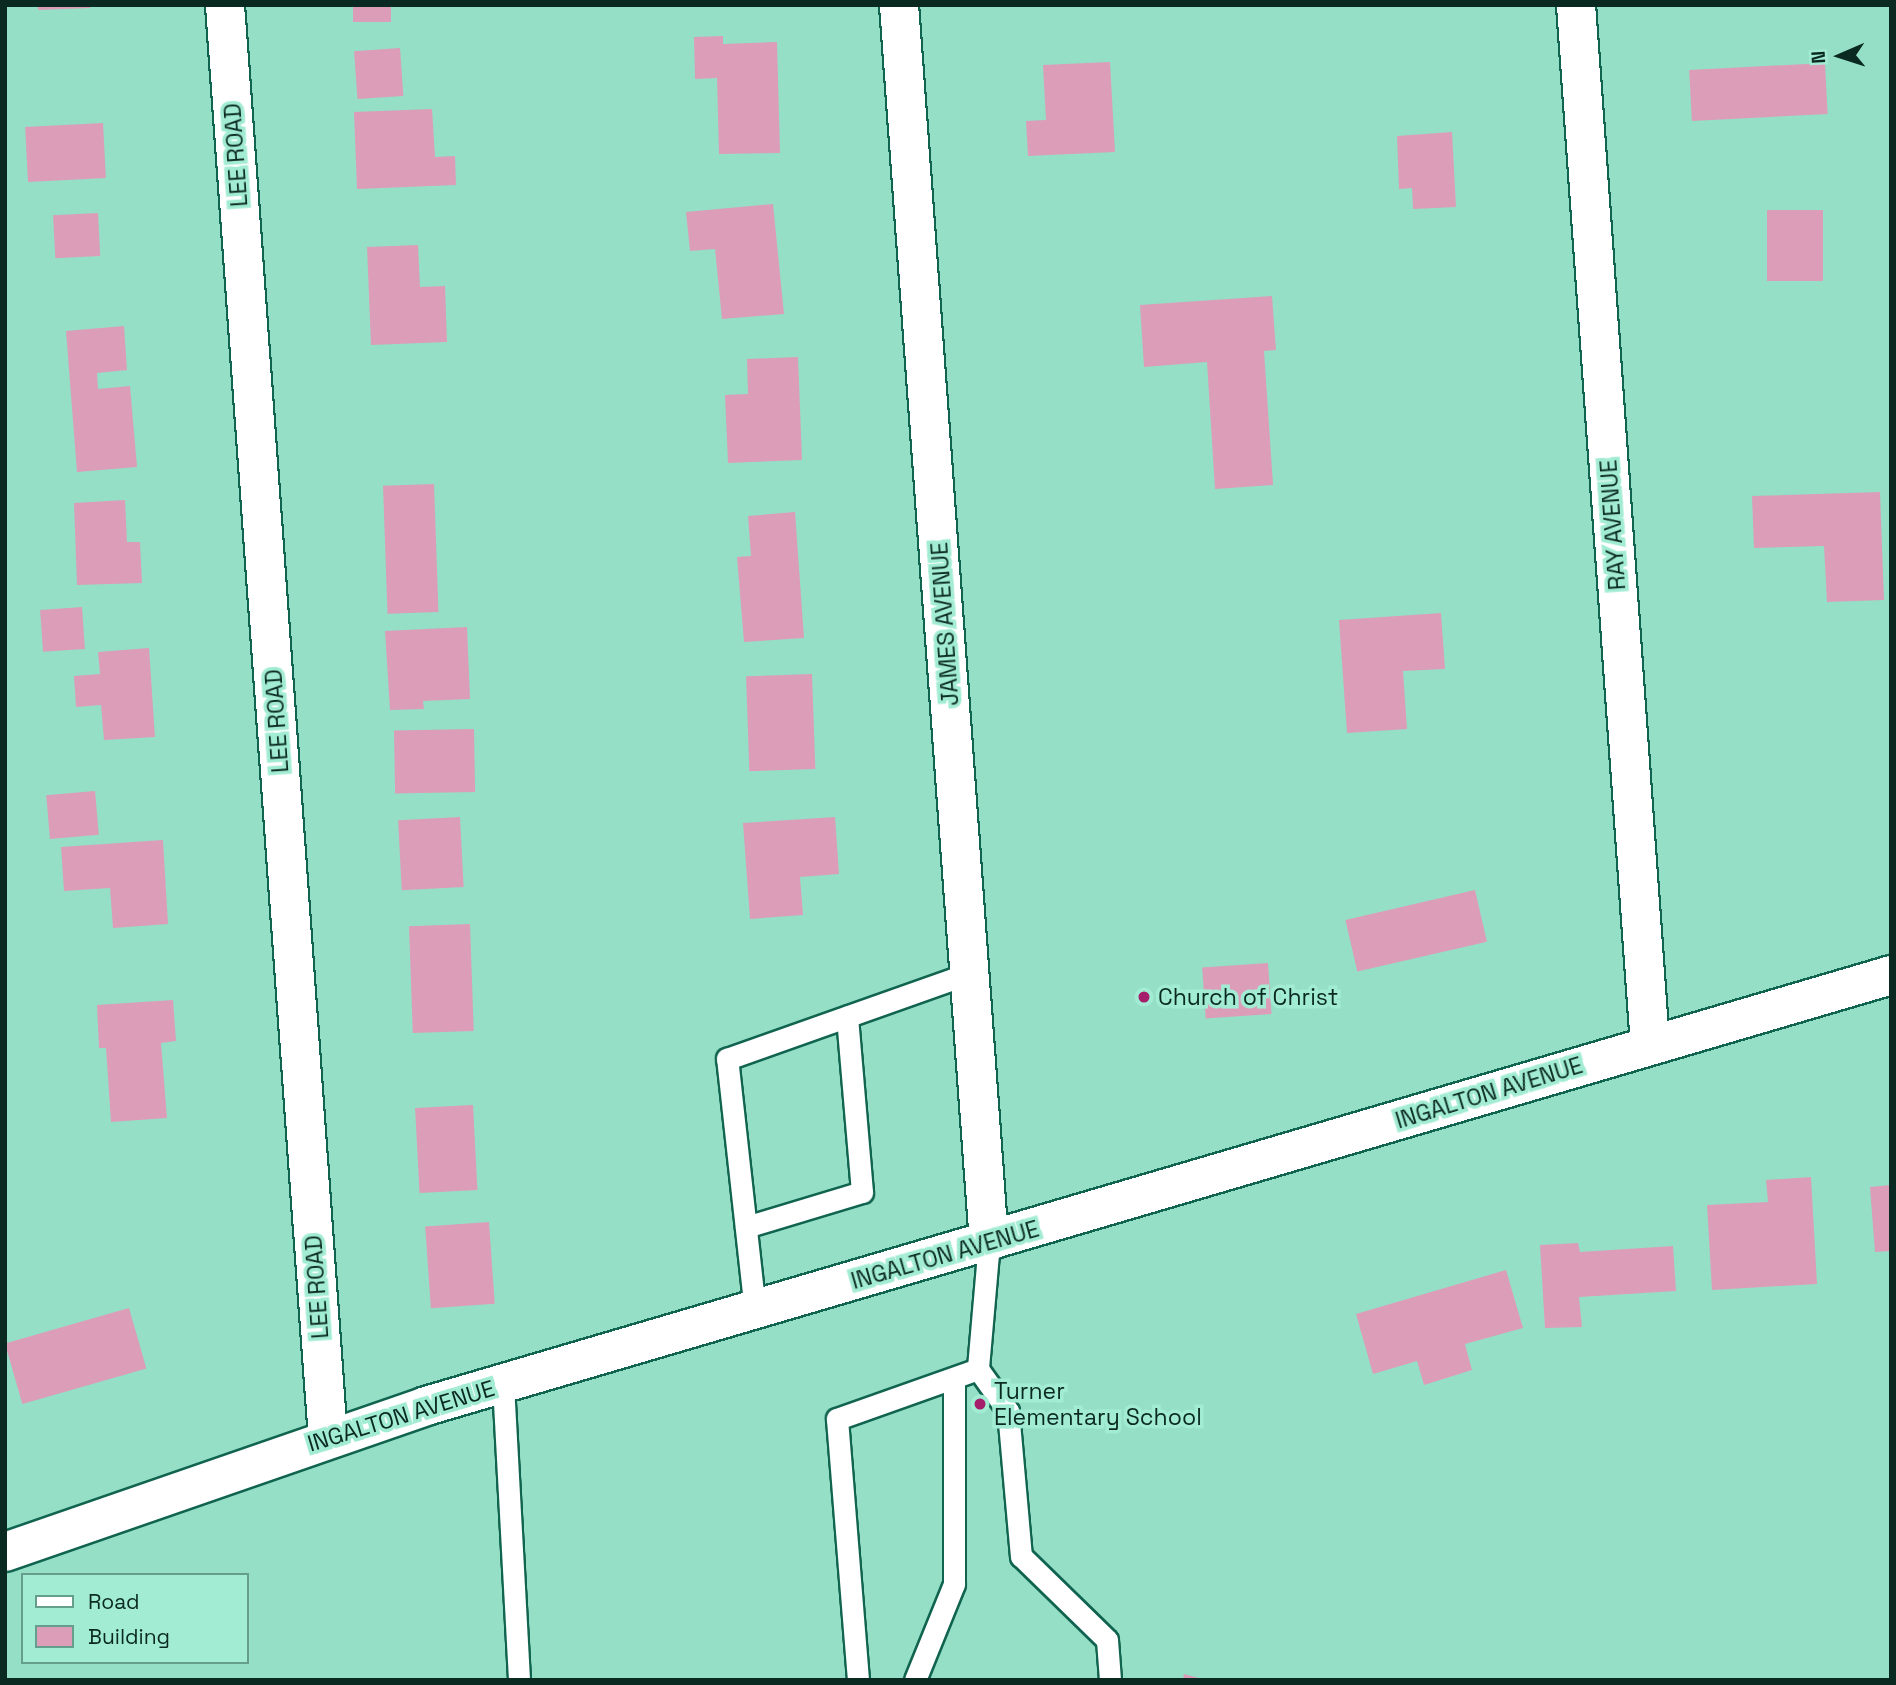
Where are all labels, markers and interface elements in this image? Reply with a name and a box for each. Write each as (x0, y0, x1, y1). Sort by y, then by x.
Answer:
north arrow (1805, 21, 1875, 91)
text: N (1806, 50, 1831, 64)
street label: LEE ROAD (219, 102, 253, 208)
street label: RAY AVENUE (1595, 459, 1631, 591)
street label: JAMES AVENUE (926, 541, 964, 707)
street label: LEE ROAD (260, 668, 294, 774)
place label: Church of Christ (1158, 983, 1338, 1011)
marker: Church of Christ (1136, 989, 1152, 1005)
street label: INGALTON AVENUE (1392, 1051, 1586, 1135)
street label: INGALTON AVENUE (848, 1215, 1042, 1295)
street label: LEE ROAD (300, 1234, 334, 1340)
street label: INGALTON AVENUE (304, 1374, 498, 1458)
place label: Turner Elementary School (994, 1377, 1202, 1431)
marker: Turner Elementary School (972, 1396, 988, 1412)
legend (21, 1573, 248, 1664)
text: Road (88, 1588, 140, 1615)
text: Building (88, 1623, 170, 1650)

